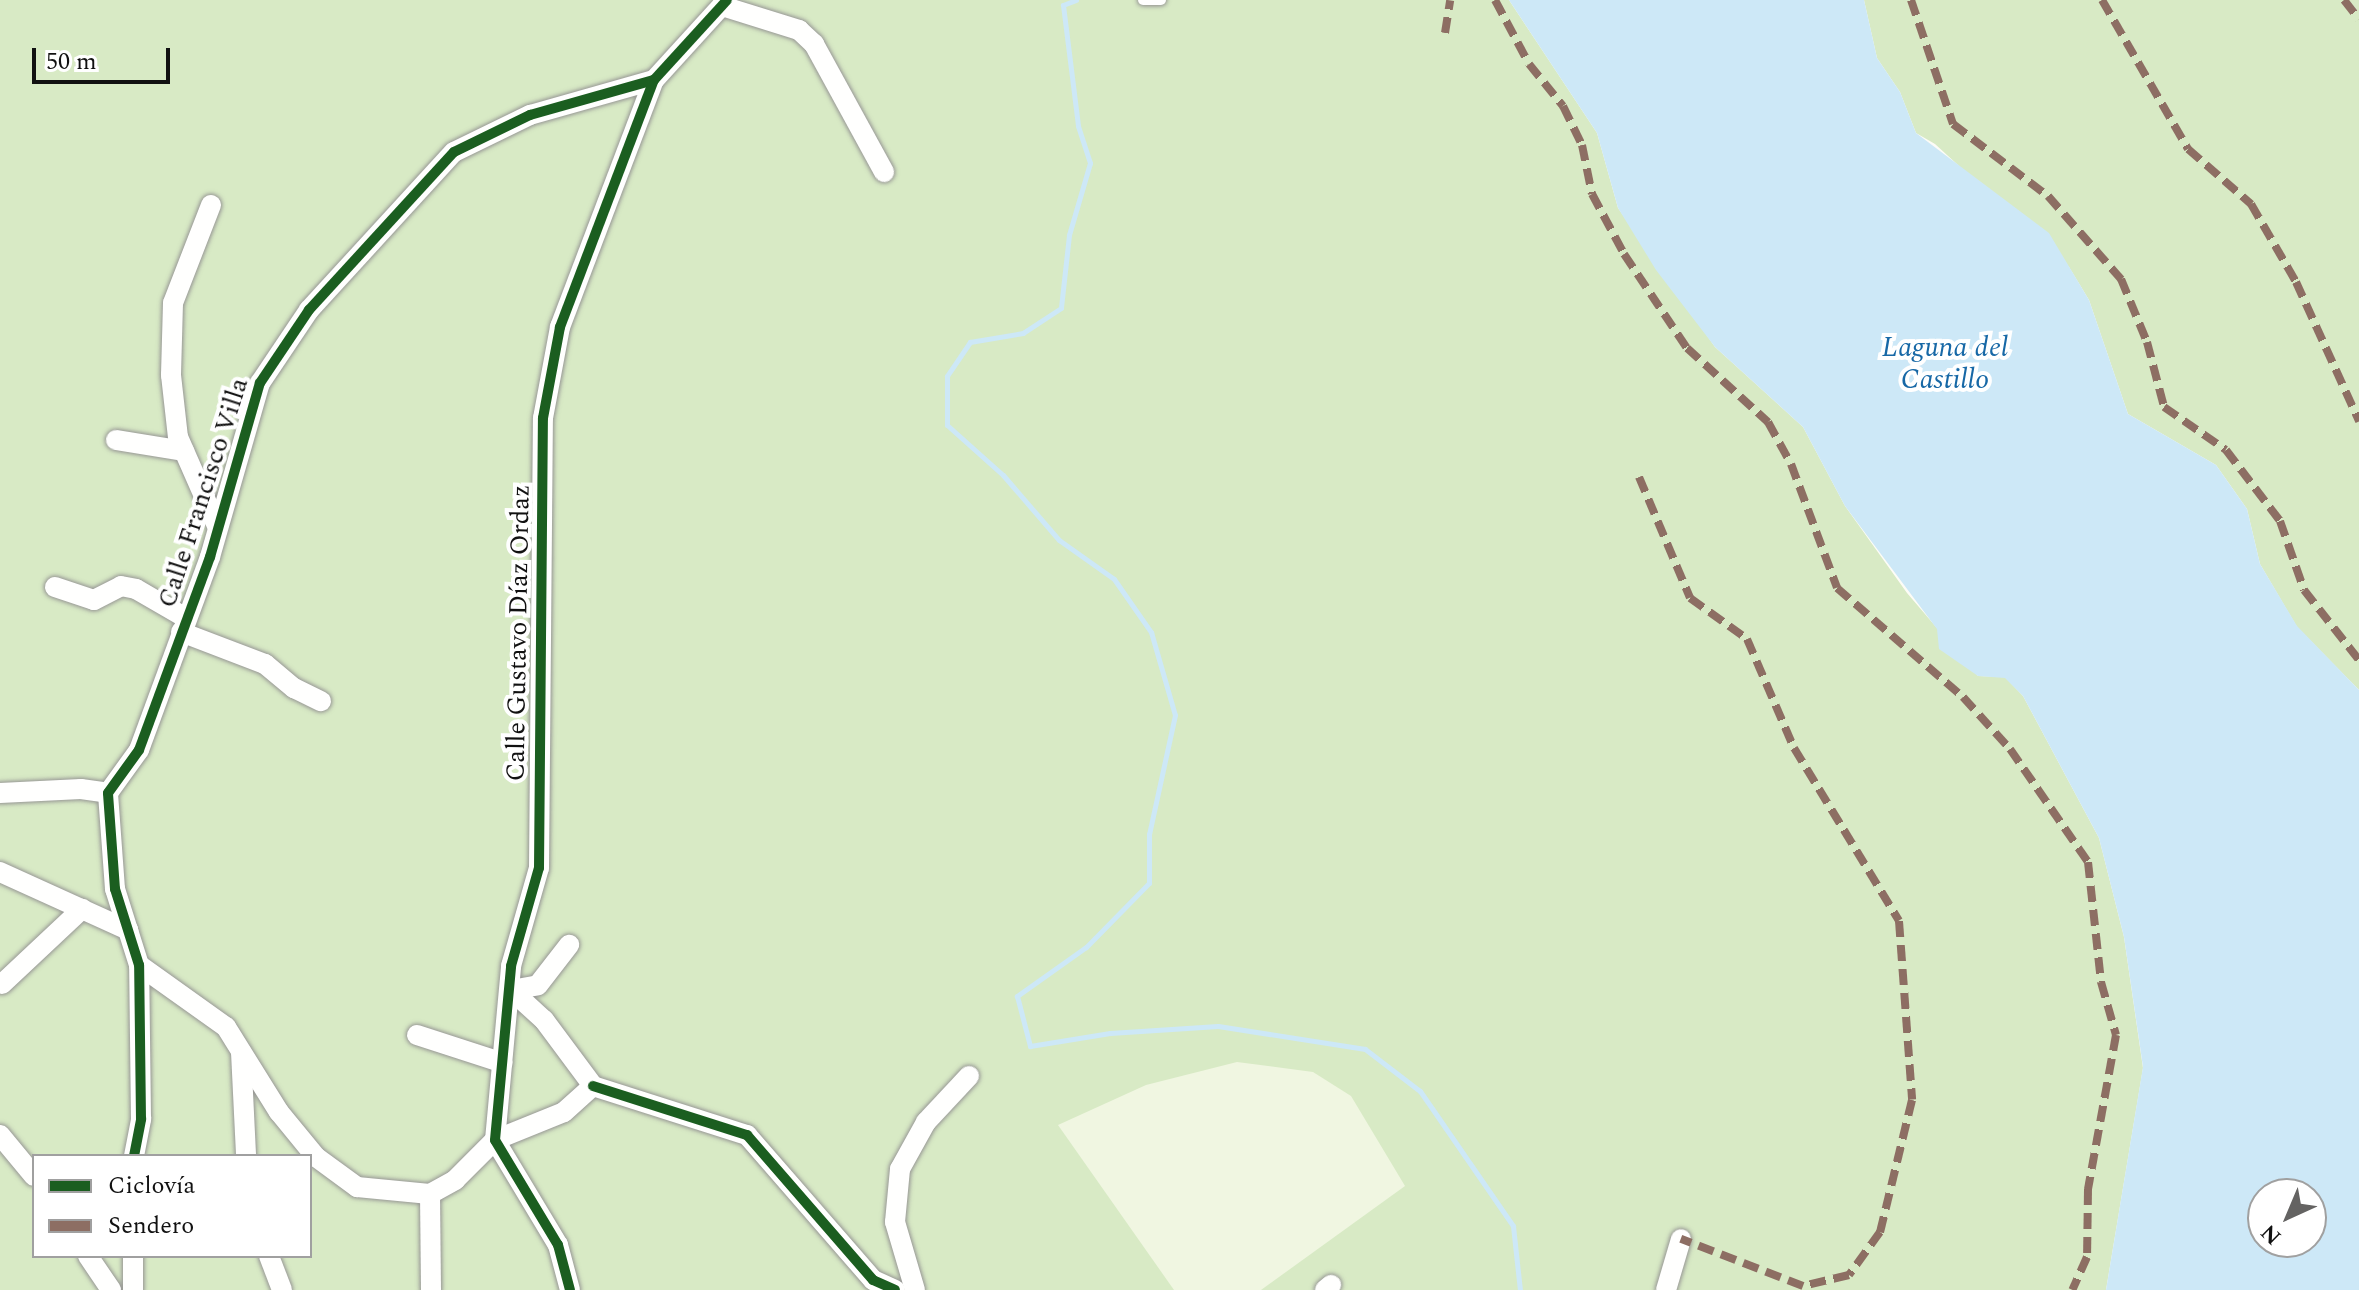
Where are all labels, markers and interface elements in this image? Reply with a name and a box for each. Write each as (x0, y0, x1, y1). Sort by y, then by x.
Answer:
scale bar (36, 32, 174, 82)
text: 50 m (46, 44, 97, 80)
water label: Laguna del Castillo (1882, 331, 2008, 397)
street label: Calle Francisco Villa (152, 374, 256, 612)
street label: Calle Gustavo Díaz Ordaz (501, 484, 537, 782)
legend (32, 1154, 312, 1258)
text: Ciclovía (108, 1168, 195, 1204)
north arrow (2247, 1178, 2327, 1258)
text: Sendero (108, 1208, 194, 1244)
text: N (2253, 1216, 2289, 1252)

